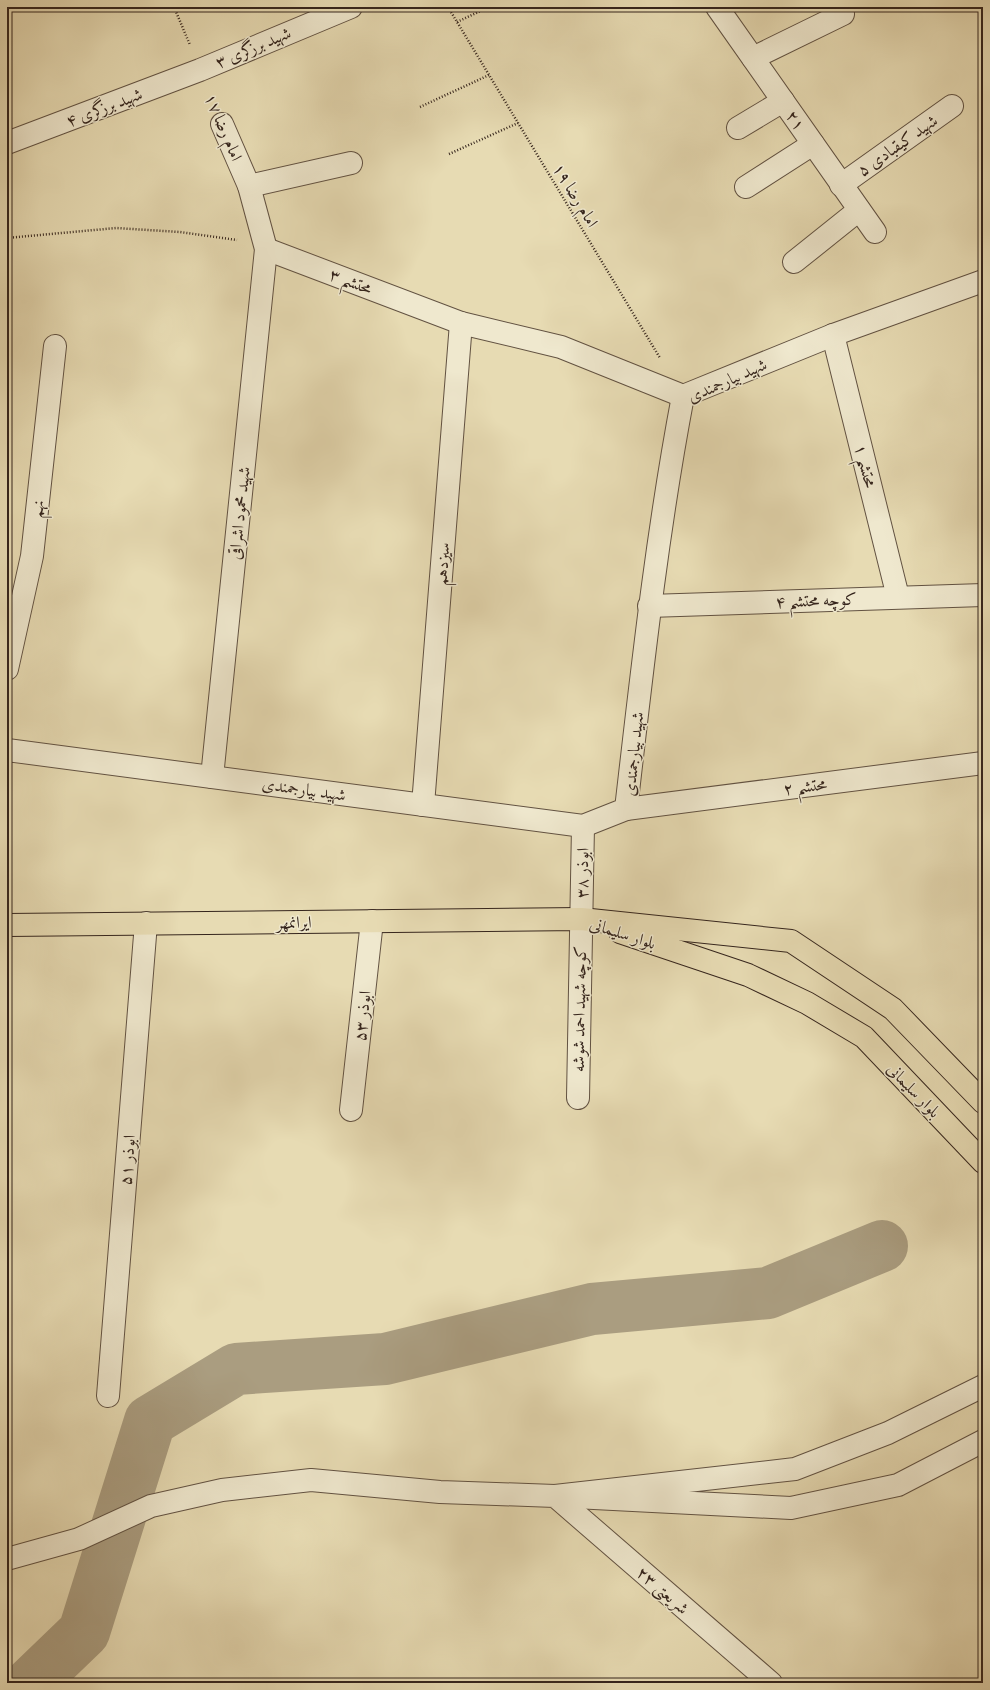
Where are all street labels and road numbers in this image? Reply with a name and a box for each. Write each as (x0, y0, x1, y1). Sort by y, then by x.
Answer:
street label: ۳ شهید برزگری (212, 21, 294, 73)
street label: ۴ شهید برزگری (63, 82, 145, 132)
street label: امام رضا ۱۷ (196, 90, 247, 166)
street label: ۲۱ (781, 106, 810, 134)
street label: ۵ شهید کیقبادی (853, 110, 942, 181)
street label: امام رضا ۱۹ (545, 159, 603, 234)
street label: محتشم ۳ (324, 264, 376, 305)
street label: شهید بیارجمندی (684, 354, 770, 407)
street label: محتشم ۱ (844, 442, 881, 492)
street label: شهید محمود اشراقی (224, 465, 256, 561)
street label: نهم (26, 499, 54, 520)
street label: سیزدهم (431, 542, 459, 587)
street label: کوچه محتشم ۴ (775, 589, 857, 618)
street label: شهید بیارجمندی (619, 711, 648, 797)
street label: شهید بیارجمندی (261, 773, 347, 806)
street label: ۲ محتشم (782, 773, 830, 806)
street label: ابوذر ۳۸ (572, 847, 593, 899)
street label: ایرانمهر (274, 912, 312, 933)
street label: بلوار سلیمانی (587, 913, 659, 954)
street label: کوچه شهید احمد شوشه (568, 946, 592, 1072)
street label: ۵۳ ابوذر (349, 989, 376, 1042)
street label: بلوار سلیمانی (882, 1058, 945, 1122)
street label: ابوذر ۵۱ (115, 1134, 140, 1186)
street label: شریعتی ۲۳ (631, 1562, 693, 1620)

